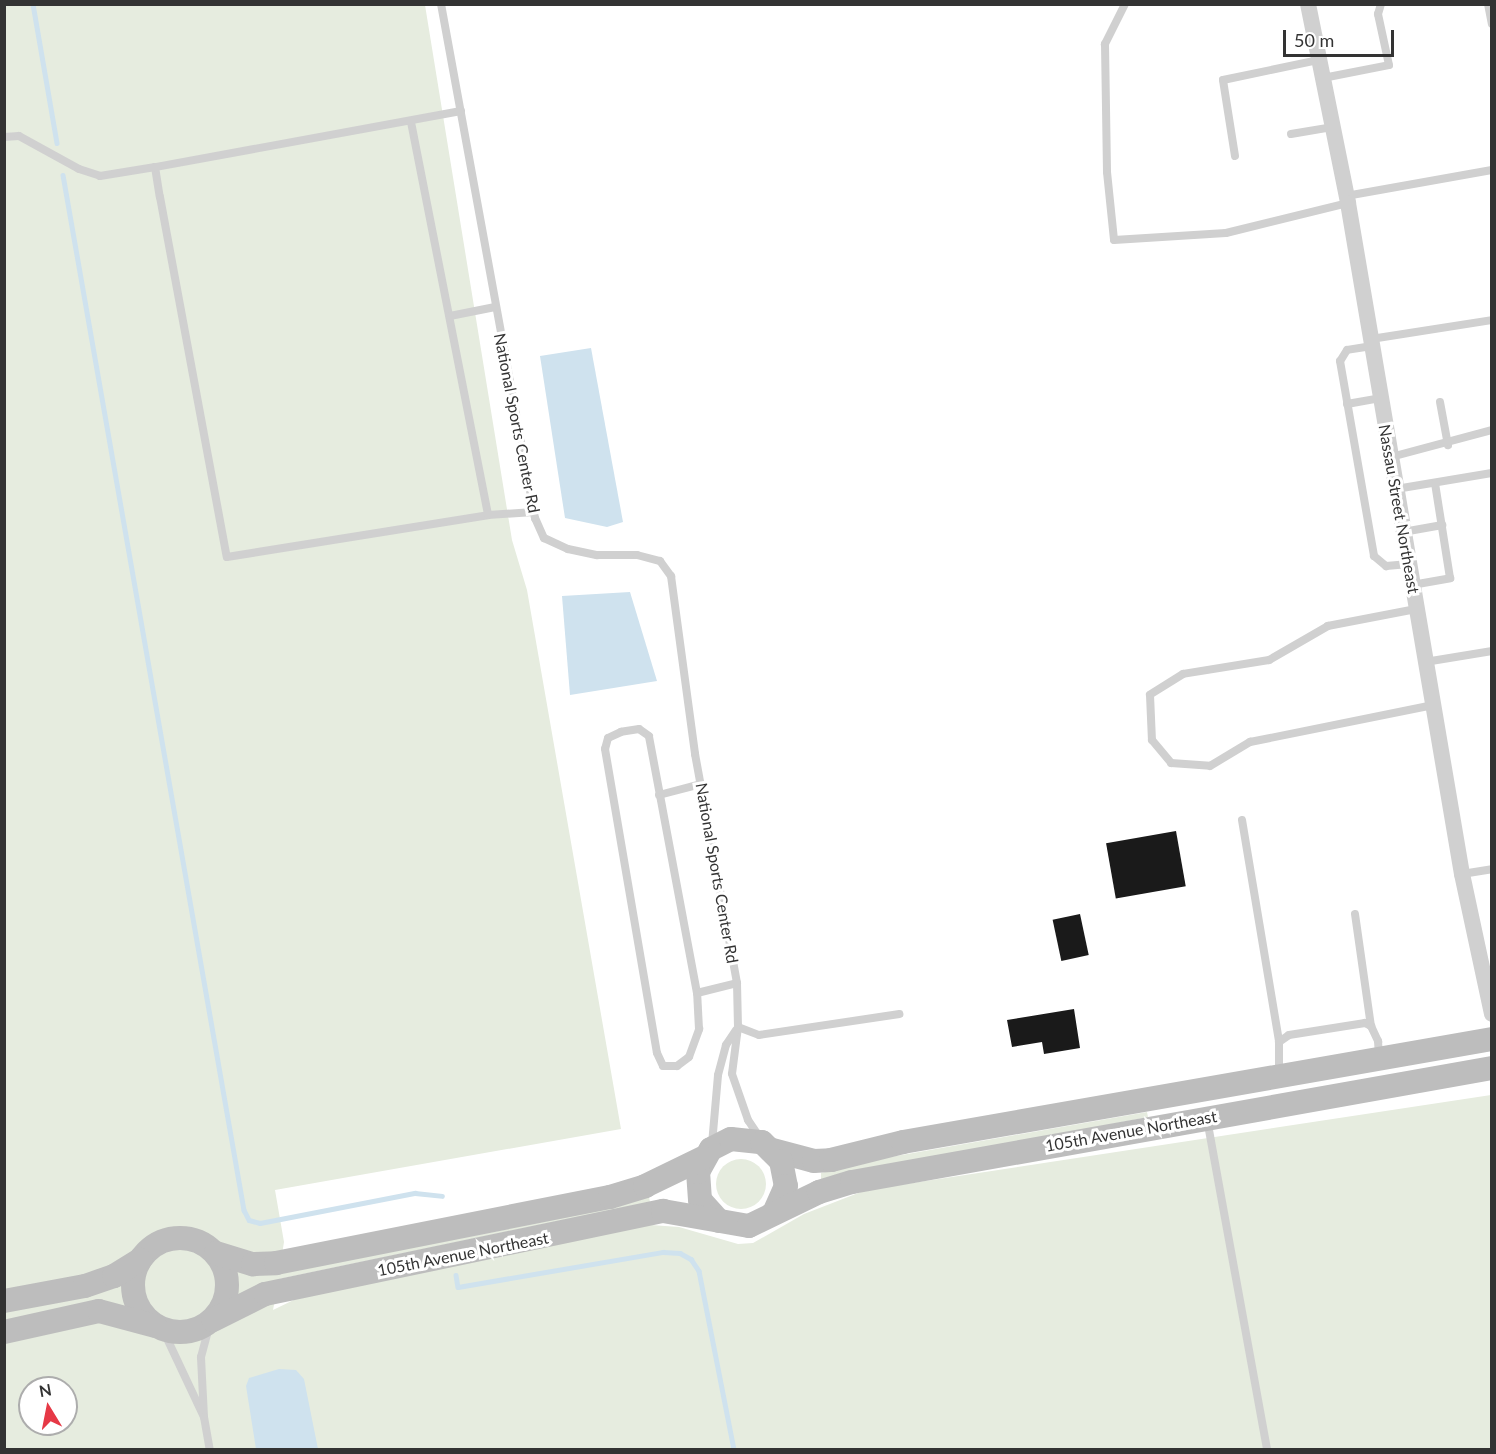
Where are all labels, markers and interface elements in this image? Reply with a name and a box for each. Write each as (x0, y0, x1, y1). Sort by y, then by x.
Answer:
scale bar (1286, 18, 1397, 56)
text: 50 m (1294, 29, 1334, 51)
street label: National Sports Center Rd (490, 331, 544, 515)
street label: Nassau Street Northeast (1375, 423, 1423, 595)
street label: National Sports Center Rd (692, 781, 742, 965)
street label: 105th Avenue Northeast (1044, 1106, 1218, 1156)
street label: 105th Avenue Northeast (376, 1228, 550, 1280)
north arrow (18, 1376, 78, 1436)
text: N (37, 1379, 53, 1400)

